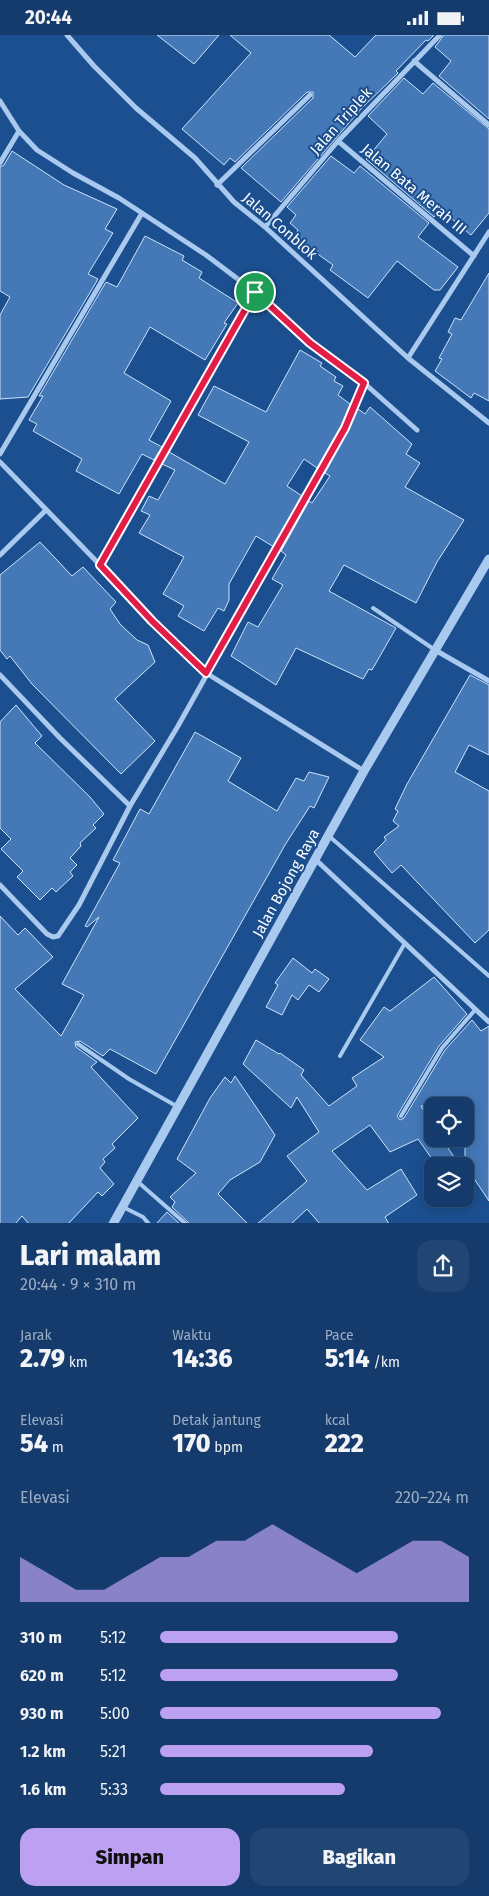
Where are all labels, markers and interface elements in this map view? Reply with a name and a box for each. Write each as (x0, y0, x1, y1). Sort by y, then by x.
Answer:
text: 20:44 (25, 6, 72, 29)
street label: Jalan Triplek (306, 83, 376, 158)
street label: Jalan Bata Merah III (358, 140, 470, 238)
street label: Jalan Conblok (239, 189, 321, 264)
pin (234, 271, 276, 313)
icon: arrive (241, 278, 269, 306)
street label: Jalan Bojong Raya (249, 826, 323, 940)
map controls (424, 1097, 474, 1207)
button: locate (424, 1097, 474, 1147)
button: layers (424, 1157, 474, 1207)
text: Lari malam (20, 1239, 161, 1272)
button: share (417, 1240, 469, 1292)
text: 20:44 · 9 × 310 m (20, 1275, 136, 1294)
text: Jarak (20, 1327, 52, 1344)
text: Waktu (172, 1327, 211, 1344)
text: Pace (325, 1327, 354, 1344)
text: 2.79 (20, 1344, 65, 1374)
text: 14:36 (172, 1344, 232, 1374)
text: 5:14 (325, 1344, 370, 1374)
text: km (65, 1354, 88, 1371)
text: /km (370, 1354, 400, 1371)
text: Elevasi (20, 1412, 64, 1429)
text: Detak jantung (172, 1412, 261, 1429)
text: kcal (325, 1412, 350, 1429)
text: 54 (20, 1429, 48, 1459)
text: 170 (172, 1429, 211, 1459)
text: 222 (325, 1429, 364, 1459)
text: m (48, 1439, 64, 1456)
text: bpm (211, 1439, 243, 1456)
text: Elevasi (20, 1488, 70, 1507)
text: 220–224 m (395, 1488, 469, 1507)
text: 310 m (20, 1628, 62, 1647)
text: 5:12 (100, 1628, 126, 1647)
text: 620 m (20, 1666, 64, 1685)
text: 5:12 (100, 1666, 126, 1685)
text: 930 m (20, 1704, 64, 1723)
text: 5:00 (100, 1704, 130, 1723)
text: 1.2 km (20, 1742, 66, 1761)
text: 5:21 (100, 1742, 126, 1761)
text: 1.6 km (20, 1780, 66, 1799)
text: 5:33 (100, 1780, 128, 1799)
button: Simpan (20, 1828, 240, 1886)
button: Bagikan (250, 1828, 469, 1886)

